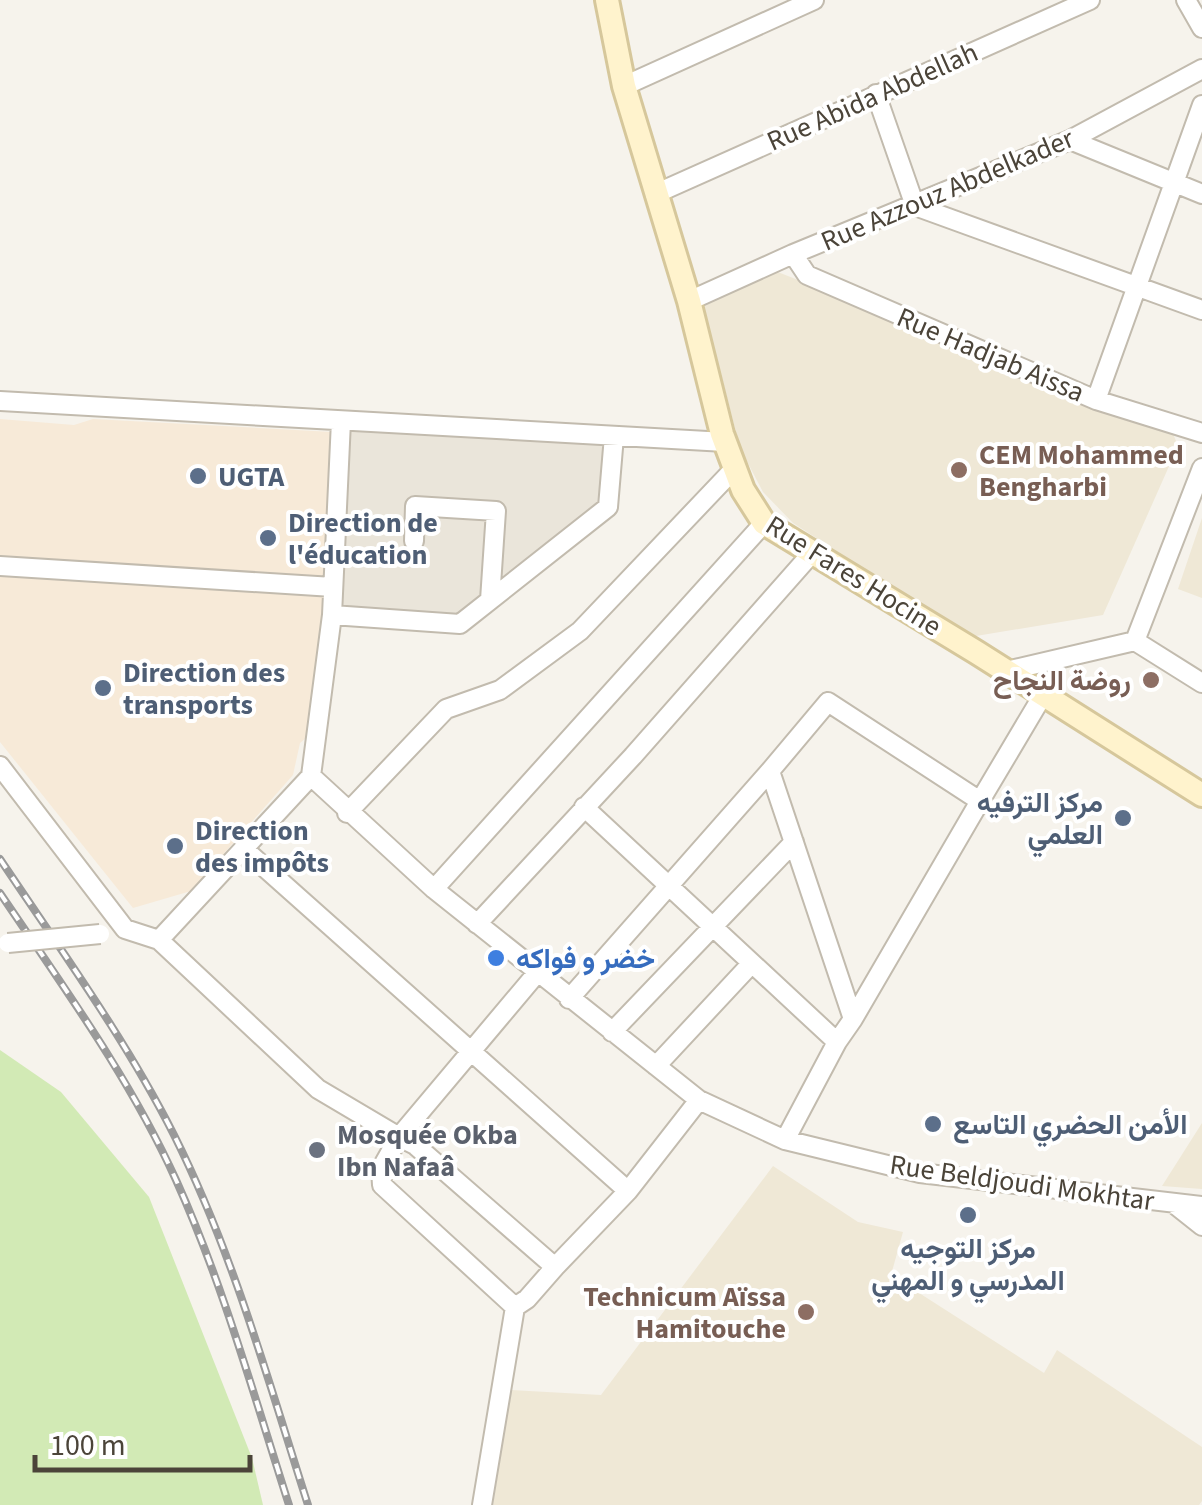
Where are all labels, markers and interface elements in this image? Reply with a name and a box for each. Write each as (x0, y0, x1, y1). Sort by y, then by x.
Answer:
street label: Rue Abida Abdellah (760, 32, 984, 161)
street label: Rue Azzouz Abdelkader (815, 118, 1080, 261)
street label: Rue Hadjab Aissa (891, 297, 1091, 412)
place label: CEM Mohammed Bengharbi (979, 435, 1184, 507)
place label: UGTA (218, 457, 285, 497)
marker: CEM Mohammed Bengharbi (948, 459, 970, 481)
marker: UGTA (187, 465, 209, 487)
place label: Direction de l'éducation (288, 503, 438, 575)
street label: Rue Fares Hocine (758, 506, 949, 646)
marker: Direction de l'éducation (257, 527, 279, 549)
place label: Direction des transports (123, 653, 285, 725)
place label: روضة النجاح (993, 661, 1131, 701)
marker: روضة النجاح (1140, 669, 1162, 691)
marker: Direction des transports (92, 677, 114, 699)
place label: مركز الترفيه العلمي (977, 783, 1103, 858)
marker: مركز الترفيه العلمي (1112, 807, 1134, 829)
place label: Direction des impôts (195, 811, 329, 883)
marker: Direction des impôts (164, 835, 186, 857)
place label: خضر و فواكه (516, 939, 655, 979)
marker: خضر و فواكه (485, 947, 507, 969)
place label: الأمن الحضري التاسع (953, 1105, 1187, 1148)
marker: الأمن الحضري التاسع (922, 1113, 944, 1135)
place label: Mosquée Okba Ibn Nafaâ (337, 1115, 518, 1187)
marker: Mosquée Okba Ibn Nafaâ (306, 1139, 328, 1161)
street label: Rue Beldjoudi Mokhtar (887, 1145, 1157, 1221)
marker: مركز التوجيه المدرسي و المهني (957, 1204, 979, 1226)
place label: مركز التوجيه المدرسي و المهني (871, 1229, 1065, 1304)
place label: Technicum Aïssa Hamitouche (583, 1277, 786, 1349)
marker: Technicum Aïssa Hamitouche (795, 1301, 817, 1323)
scale bar (35, 1410, 250, 1472)
text: 100 m (50, 1424, 126, 1467)

